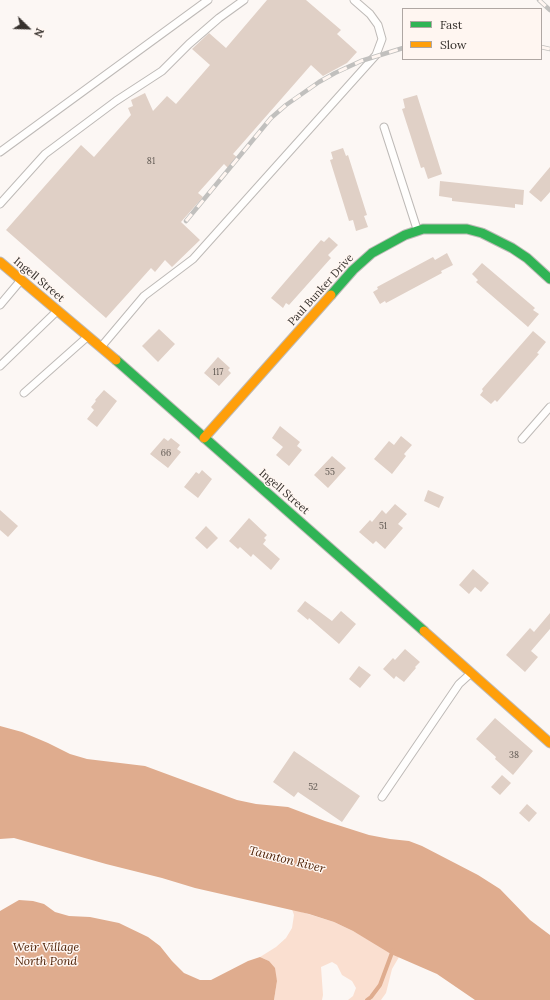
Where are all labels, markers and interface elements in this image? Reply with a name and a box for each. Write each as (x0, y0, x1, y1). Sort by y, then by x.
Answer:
north arrow (8, 8, 48, 48)
legend (402, 8, 542, 60)
text: Fast (440, 17, 463, 32)
text: N (31, 26, 47, 39)
text: Slow (440, 37, 467, 52)
house number: 81 (147, 156, 155, 166)
street label: Paul Bunker Drive (285, 252, 357, 328)
street label: Ingell Street (11, 255, 67, 305)
house number: 117 (213, 367, 223, 377)
house number: 66 (161, 448, 171, 458)
street label: Ingell Street (256, 467, 312, 517)
house number: 55 (325, 467, 335, 477)
house number: 51 (379, 521, 387, 531)
house number: 38 (509, 750, 519, 760)
house number: 52 (308, 782, 318, 792)
water label: Taunton River (247, 844, 327, 876)
water label: Weir Village North Pond (13, 941, 79, 969)

